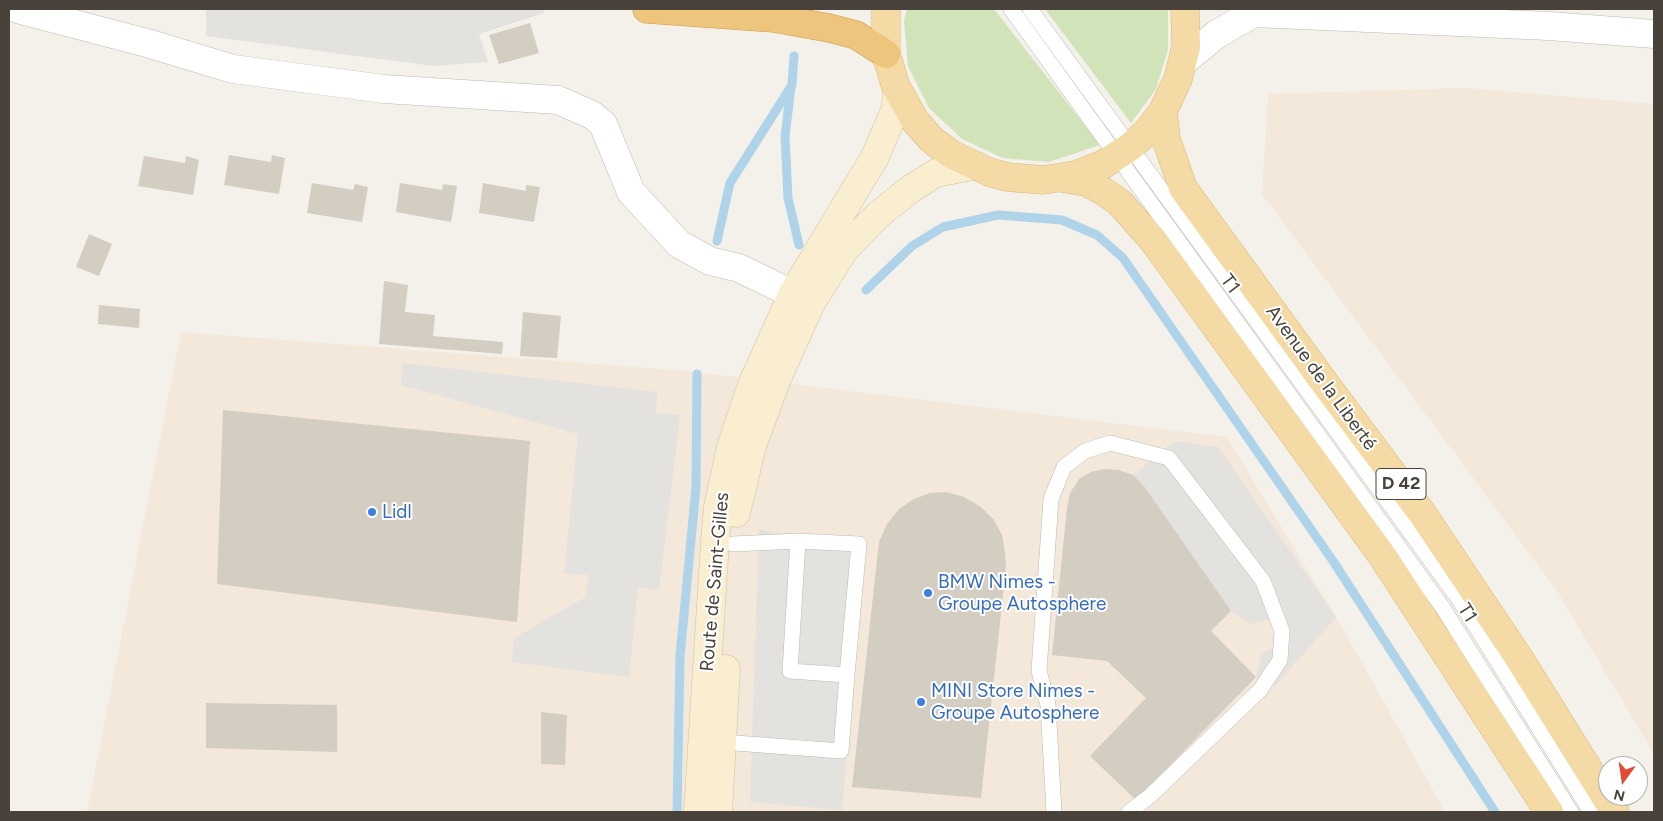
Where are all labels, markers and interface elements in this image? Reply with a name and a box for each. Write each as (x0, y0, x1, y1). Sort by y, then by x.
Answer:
street label: T1 (1215, 270, 1245, 298)
street label: Avenue de la Liberté (1261, 301, 1381, 455)
road number: D 42 (1376, 468, 1426, 499)
street label: Route de Saint-Gilles (696, 491, 734, 673)
place label: Lidl (382, 501, 412, 523)
marker: Lidl (366, 506, 378, 518)
place label: BMW Nimes - Groupe Autosphere (938, 571, 1106, 615)
marker: BMW Nimes - Groupe Autosphere (922, 587, 934, 599)
street label: T1 (1452, 599, 1482, 627)
place label: MINI Store Nimes - Groupe Autosphere (931, 680, 1099, 724)
marker: MINI Store Nimes - Groupe Autosphere (915, 696, 927, 708)
north arrow (1598, 756, 1648, 806)
text: N (1612, 786, 1627, 805)

